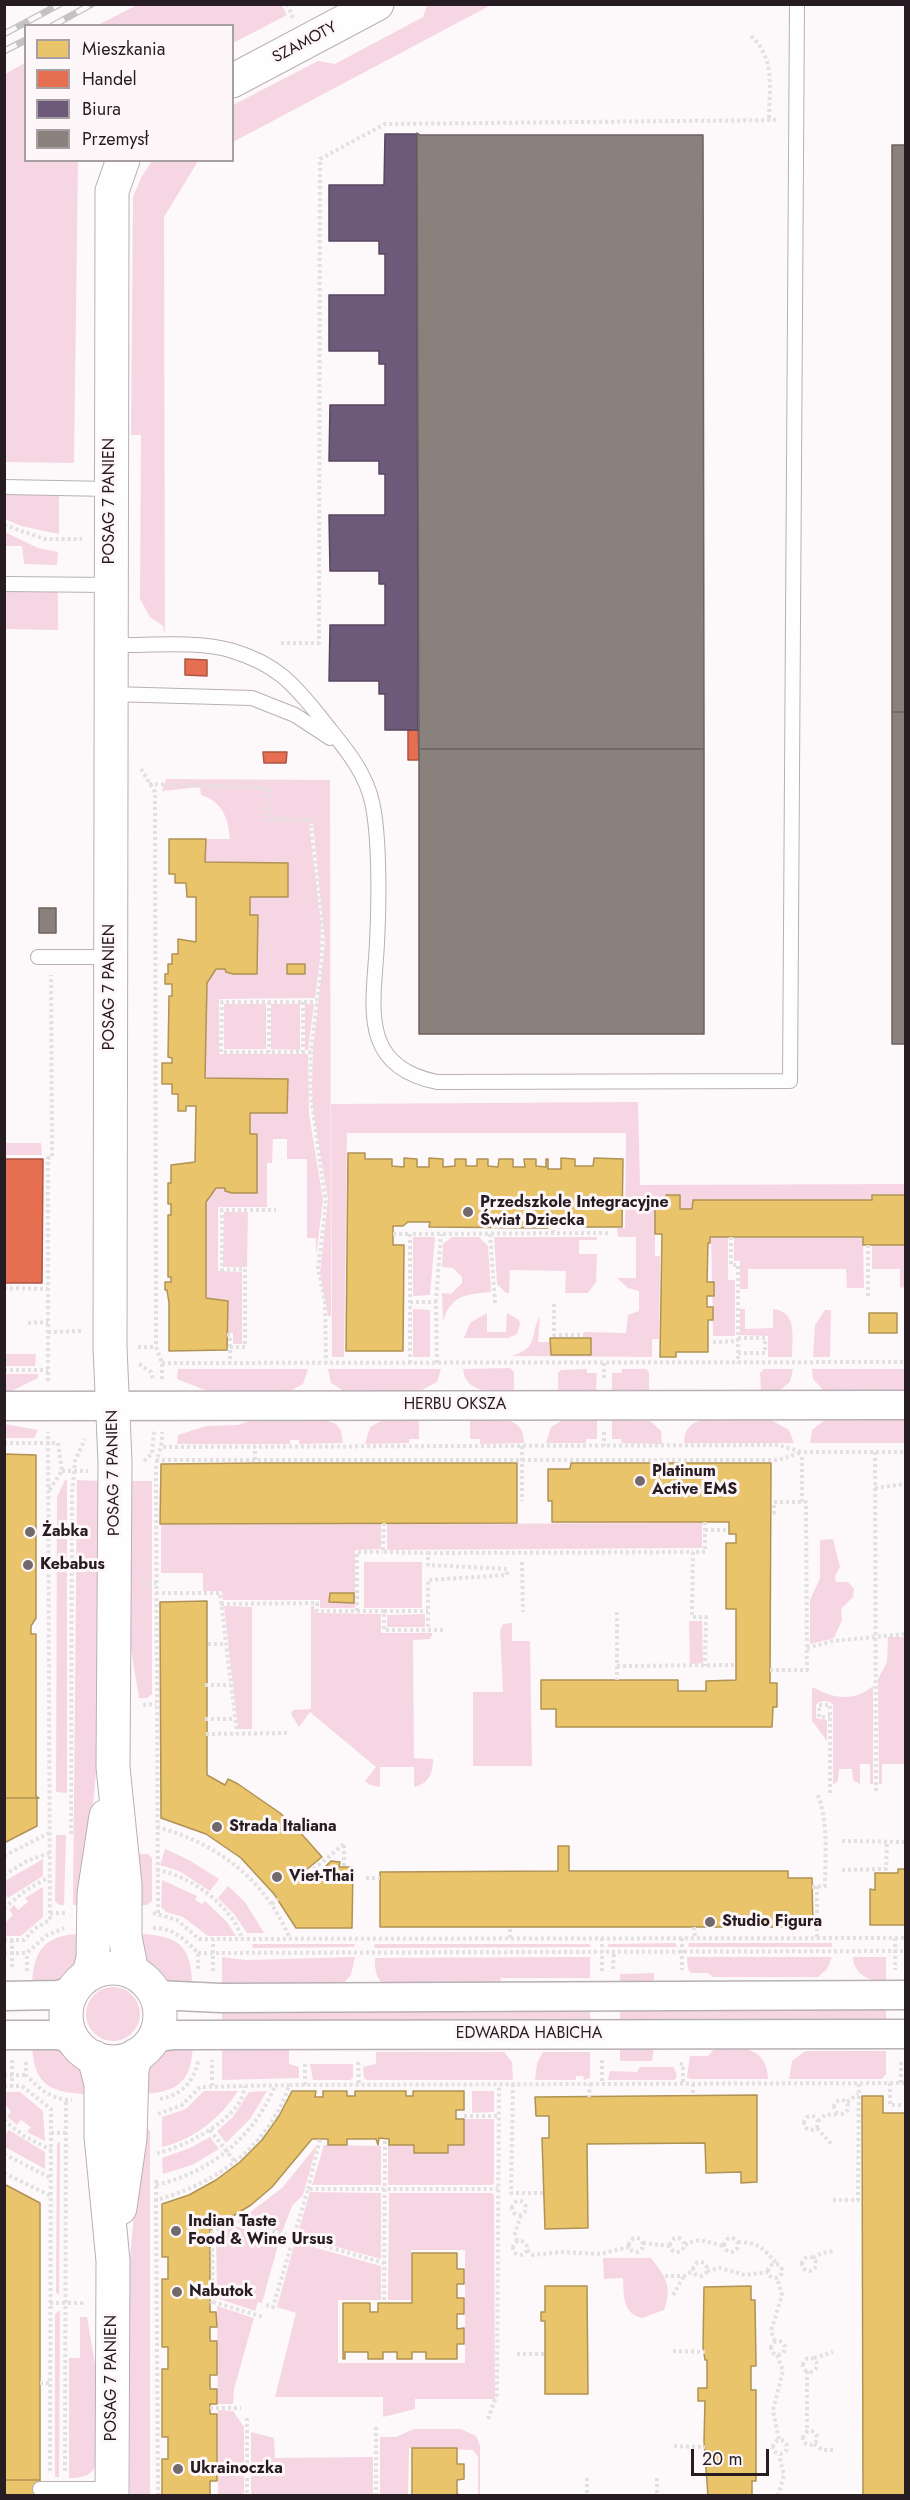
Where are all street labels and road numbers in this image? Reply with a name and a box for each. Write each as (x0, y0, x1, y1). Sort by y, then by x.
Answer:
street label: SZAMOTY (270, 18, 340, 68)
street label: POSAG 7 PANIEN (100, 438, 120, 564)
street label: POSAG 7 PANIEN (100, 924, 120, 1050)
street label: HERBU OKSZA (404, 1395, 506, 1415)
street label: POSAG 7 PANIEN (103, 1410, 125, 1536)
street label: EDWARDA HABICHA (456, 2024, 602, 2044)
street label: POSAG 7 PANIEN (102, 2315, 122, 2441)

